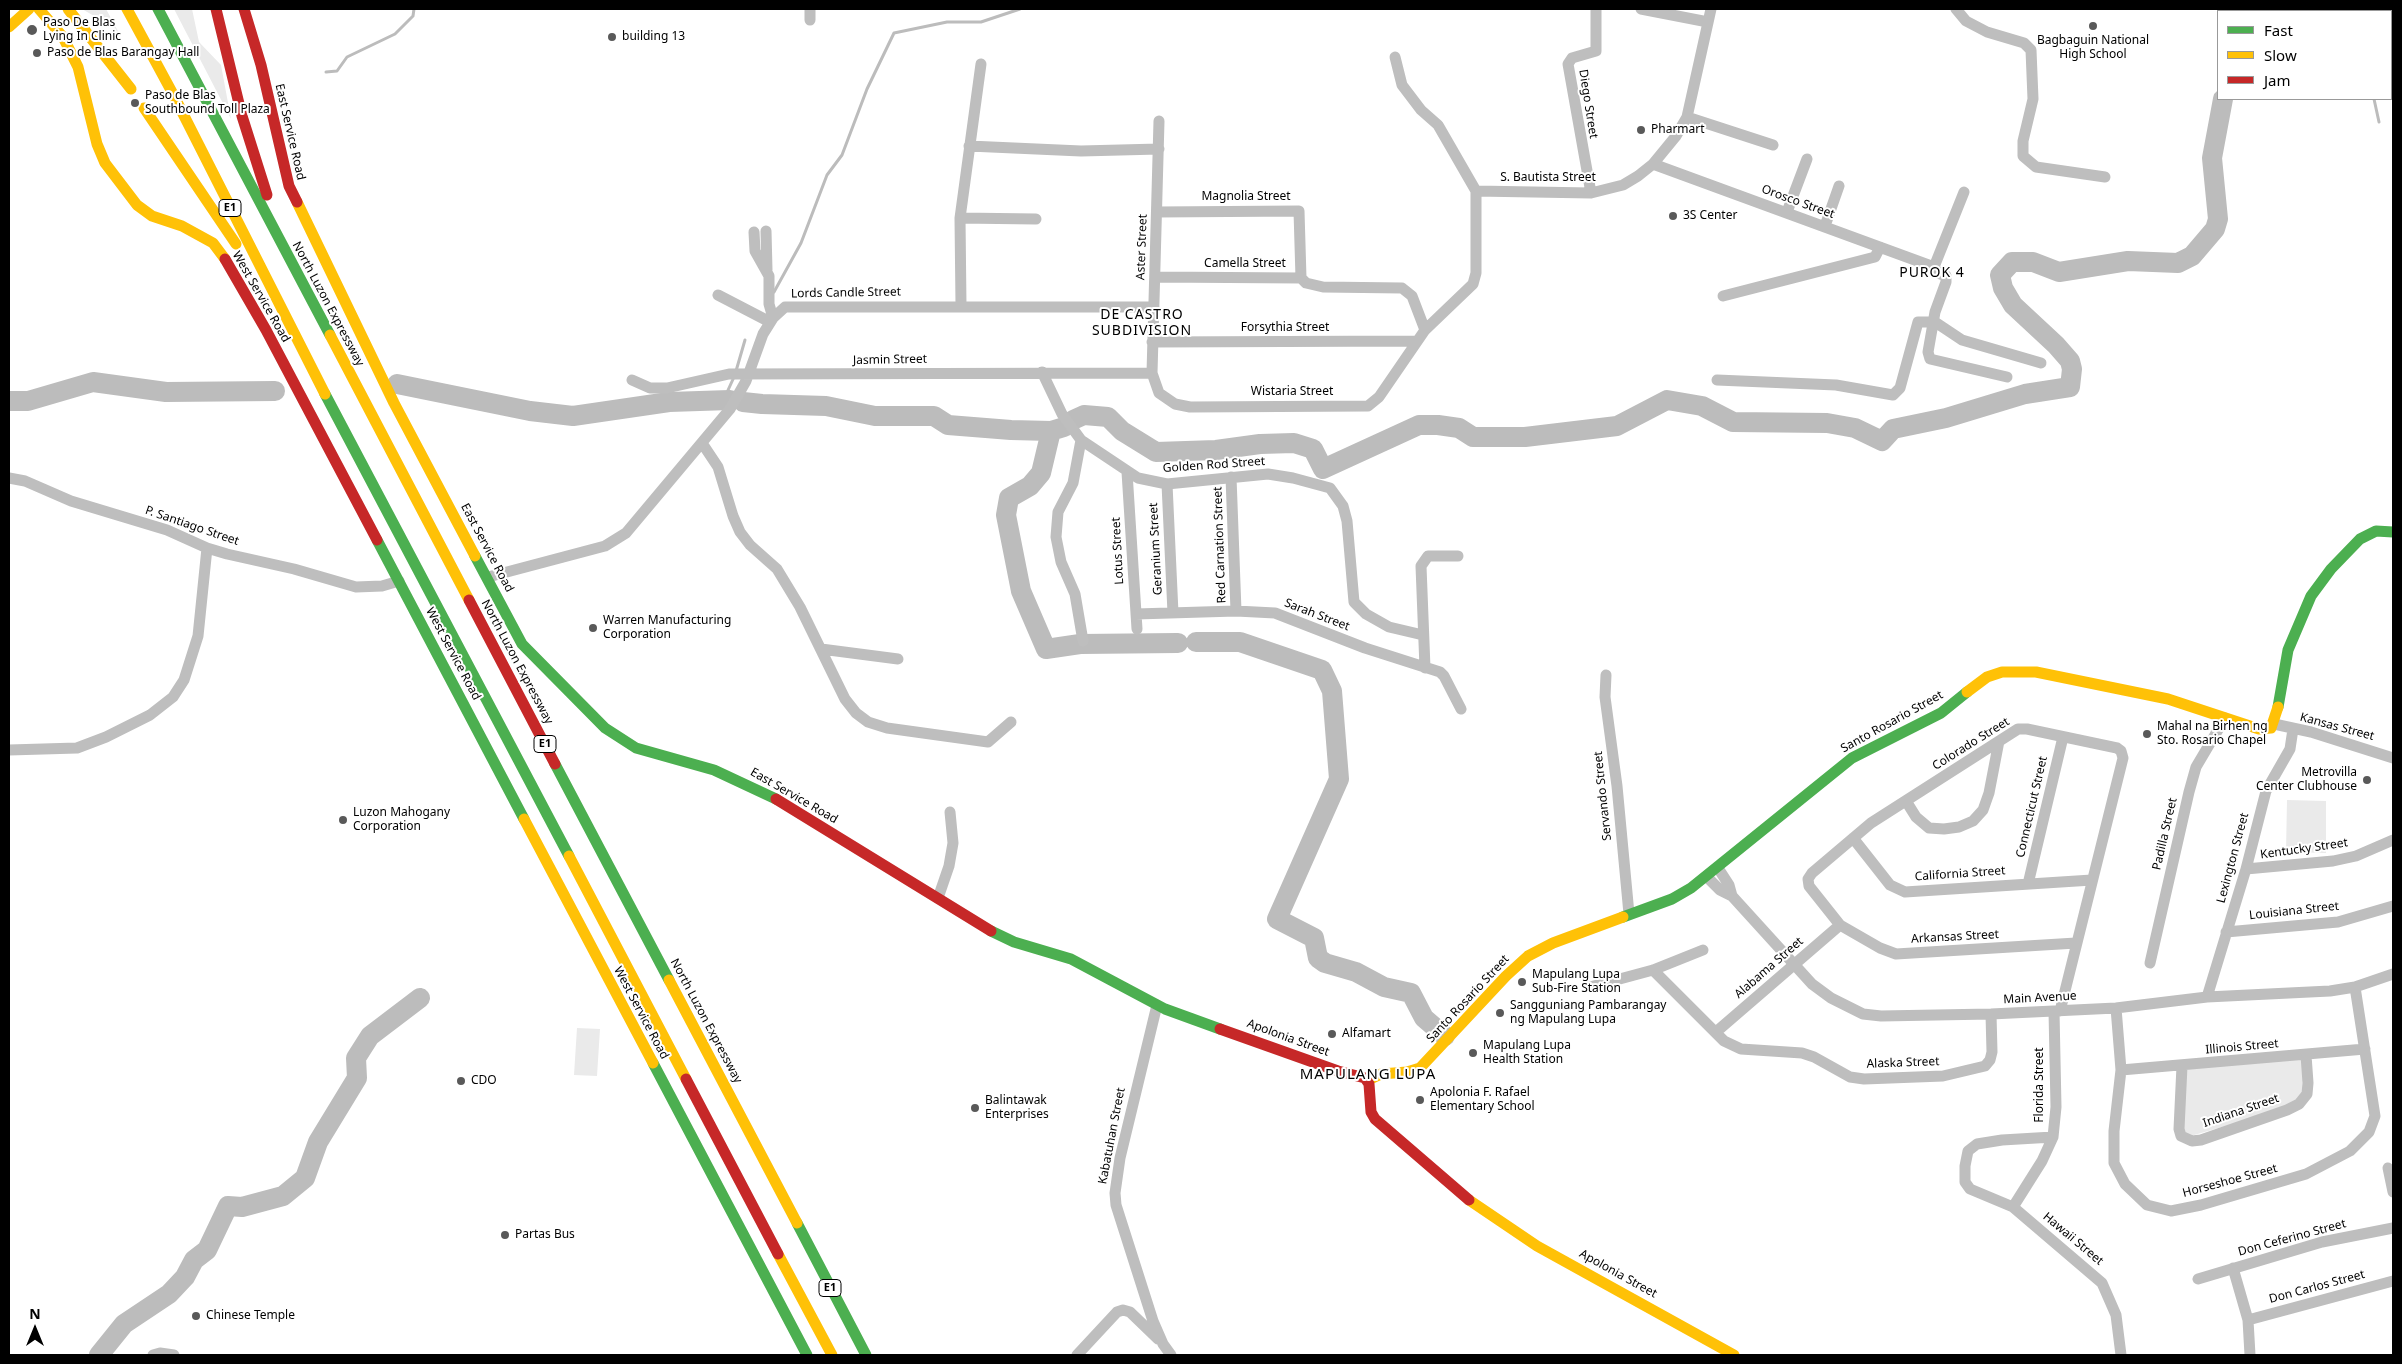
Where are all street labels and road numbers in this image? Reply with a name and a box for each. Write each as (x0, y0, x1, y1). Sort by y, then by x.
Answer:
street label: Diego Street (1575, 68, 1601, 140)
street label: East Service Road (272, 82, 308, 182)
street label: S. Bautista Street (1500, 171, 1596, 185)
street label: Orosco Street (1759, 182, 1837, 222)
street label: Magnolia Street (1201, 190, 1291, 204)
road number: E1 (219, 200, 241, 217)
street label: Aster Street (1134, 214, 1150, 280)
street label: North Luzon Expressway (289, 239, 367, 369)
street label: West Service Road (229, 249, 293, 345)
street label: Camella Street (1204, 257, 1286, 271)
street label: Lords Candle Street (791, 285, 901, 301)
street label: Forsythia Street (1241, 321, 1329, 335)
street label: Jasmin Street (853, 352, 927, 368)
street label: Wistaria Street (1251, 385, 1333, 399)
street label: Golden Rod Street (1162, 454, 1266, 476)
street label: Red Carnation Street (1211, 486, 1229, 604)
street label: East Service Road (457, 501, 517, 595)
street label: Geranium Street (1146, 502, 1166, 596)
street label: P. Santiago Street (143, 503, 241, 549)
street label: Lotus Street (1109, 517, 1127, 585)
street label: Sarah Street (1282, 596, 1352, 634)
street label: North Luzon Expressway (478, 597, 556, 727)
street label: West Service Road (422, 605, 484, 703)
street label: Santo Rosario Street (1838, 688, 1946, 756)
street label: Kansas Street (2298, 710, 2376, 744)
street label: Colorado Street (1930, 715, 2012, 773)
road number: E1 (534, 736, 556, 752)
street label: Servando Street (1591, 751, 1615, 841)
street label: Connecticut Street (2013, 755, 2051, 859)
street label: East Service Road (748, 765, 840, 827)
street label: Padilla Street (2150, 796, 2180, 872)
street label: Lexington Street (2214, 811, 2252, 905)
street label: Kentucky Street (2259, 836, 2349, 862)
street label: California Street (1914, 864, 2006, 884)
street label: Louisiana Street (2248, 899, 2340, 923)
street label: Arkansas Street (1911, 928, 1999, 946)
street label: Alabama Street (1732, 934, 1806, 1002)
street label: Santo Rosario Street (1424, 952, 1512, 1046)
street label: North Luzon Expressway (667, 956, 745, 1086)
street label: West Service Road (610, 964, 672, 1062)
street label: Main Avenue (2003, 989, 2077, 1007)
street label: Apolonia Street (1245, 1016, 1331, 1060)
street label: Illinois Street (2205, 1037, 2279, 1057)
street label: Florida Street (2033, 1047, 2047, 1123)
street label: Alaska Street (1866, 1055, 1940, 1071)
street label: Kabatuhan Street (1096, 1086, 1128, 1186)
street label: Indiana Street (2201, 1091, 2281, 1131)
street label: Horseshoe Street (2181, 1161, 2279, 1201)
street label: Hawaii Street (2040, 1210, 2106, 1268)
street label: Don Ceferino Street (2236, 1217, 2348, 1259)
street label: Apolonia Street (1577, 1247, 1659, 1301)
street label: Don Carlos Street (2268, 1267, 2366, 1307)
road number: E1 (819, 1280, 841, 1296)

